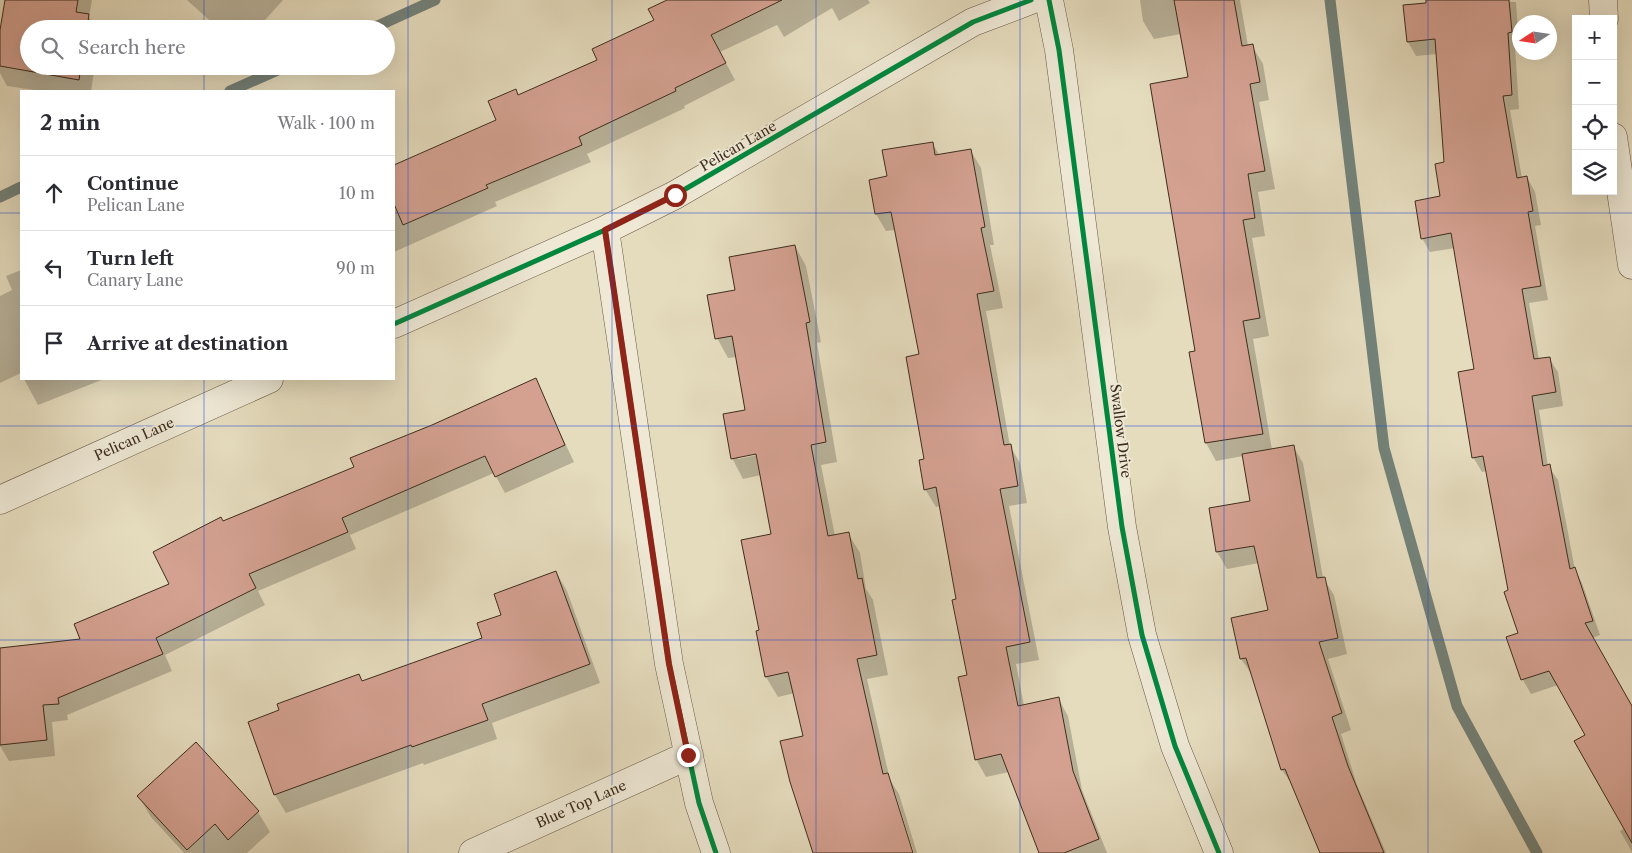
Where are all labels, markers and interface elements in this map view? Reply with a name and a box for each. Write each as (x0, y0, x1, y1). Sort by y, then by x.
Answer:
north arrow (1512, 15, 1557, 60)
map controls (1572, 15, 1617, 195)
button: + (1572, 15, 1617, 60)
search box (20, 20, 395, 75)
icon: search (38, 34, 66, 62)
text: Search here (78, 36, 186, 59)
button: − (1572, 60, 1617, 105)
button: locate (1572, 105, 1617, 150)
text: 2 min (40, 110, 100, 135)
text: Walk · 100 m (278, 113, 375, 133)
street label: Pelican Lane (696, 117, 780, 175)
button: layers (1572, 150, 1617, 195)
text: Continue (87, 172, 179, 195)
icon: ahead (40, 179, 68, 207)
text: 10 m (339, 183, 375, 203)
route start (664, 184, 687, 207)
text: Pelican Lane (87, 195, 185, 215)
text: Turn left (87, 247, 174, 270)
icon: left (40, 254, 68, 282)
text: 90 m (336, 258, 375, 278)
text: Canary Lane (87, 270, 184, 290)
icon: arrive (40, 329, 68, 357)
text: Arrive at destination (87, 332, 288, 355)
street label: Swallow Drive (1106, 383, 1136, 479)
street label: Pelican Lane (91, 413, 177, 465)
route end (677, 744, 700, 767)
street label: Blue Top Lane (533, 776, 629, 832)

